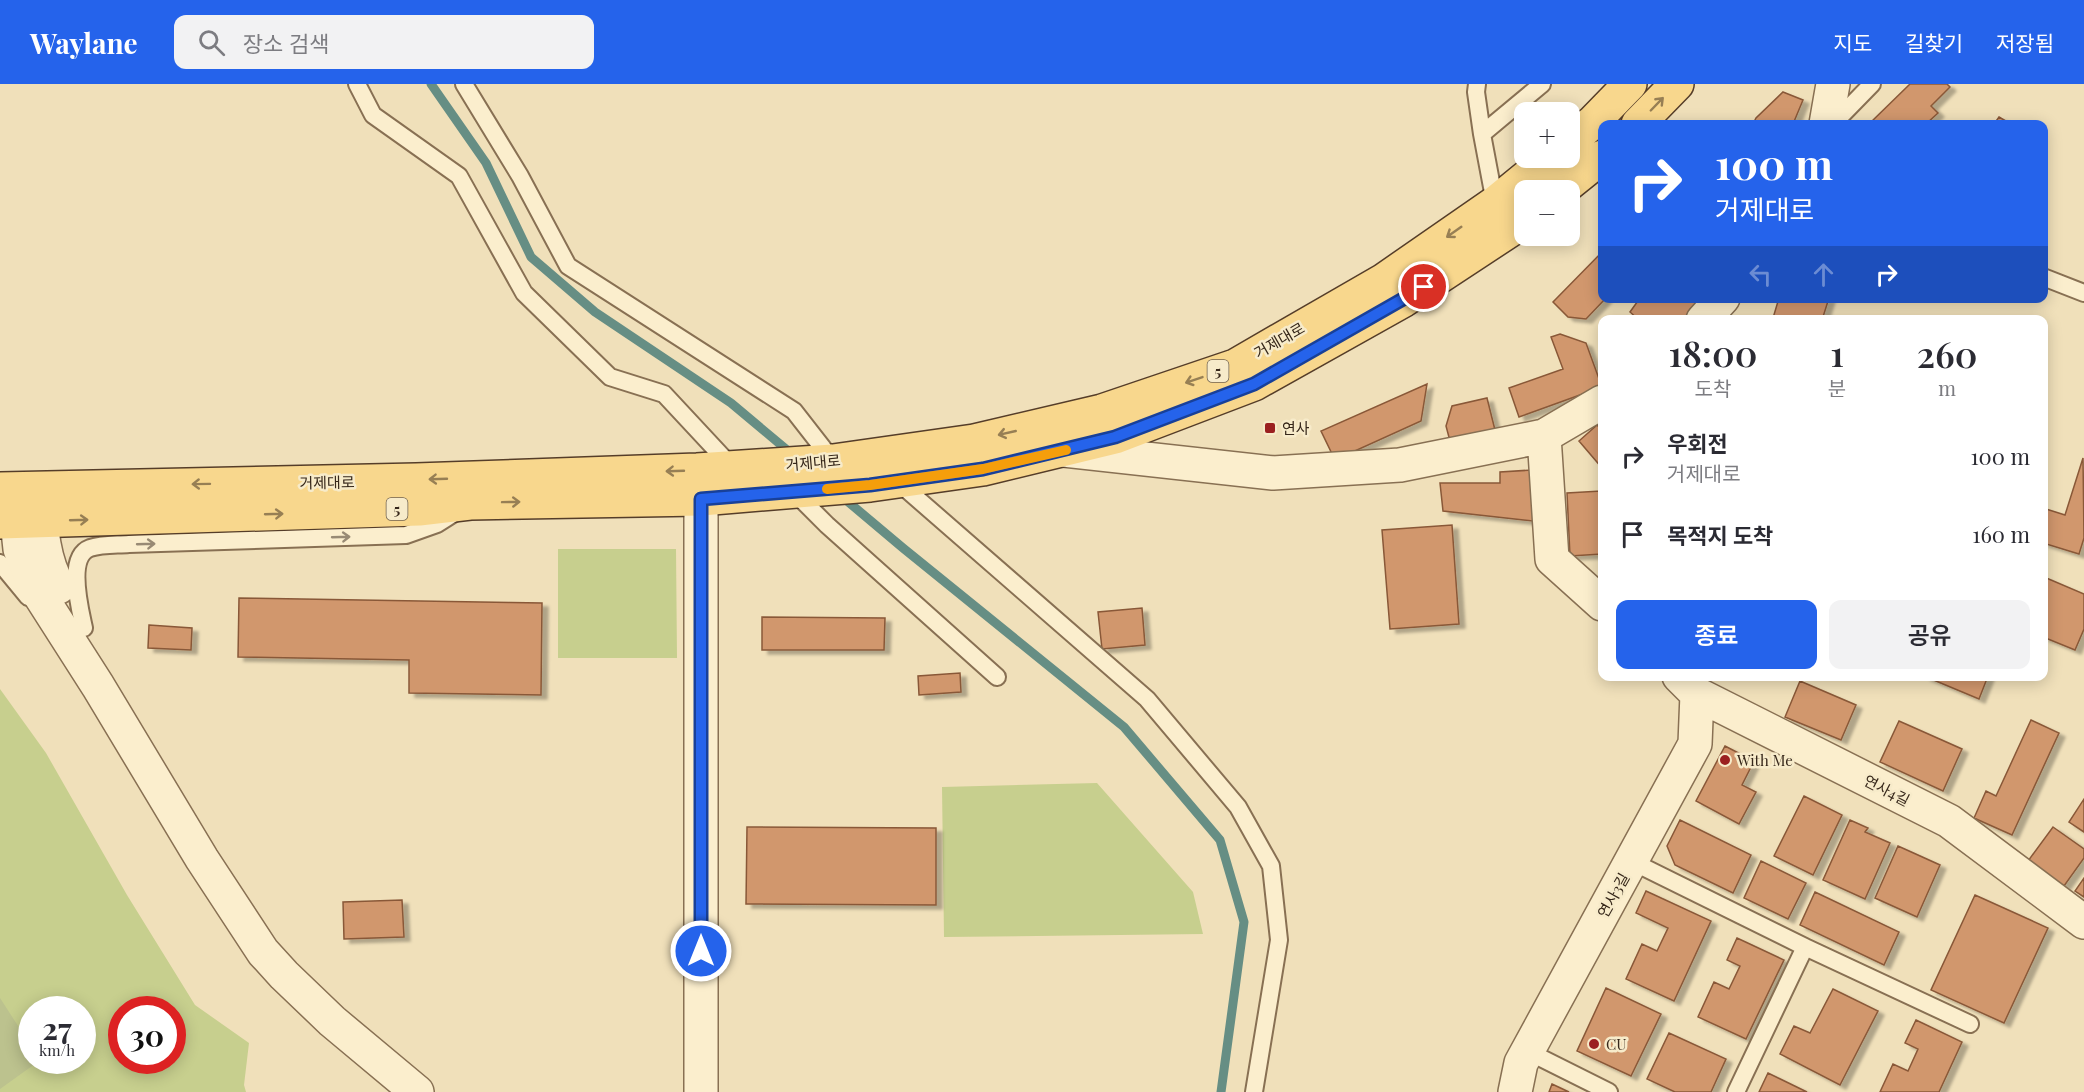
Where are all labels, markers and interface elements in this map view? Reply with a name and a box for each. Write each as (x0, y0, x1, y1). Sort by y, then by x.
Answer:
search box (174, 15, 594, 69)
text: Waylane (30, 24, 138, 61)
icon: search (195, 26, 228, 59)
text: 장소 검색 (243, 28, 329, 58)
text: 지도 (1833, 28, 1872, 56)
text: 길찾기 (1905, 28, 1963, 56)
text: 저장됨 (1996, 28, 2054, 56)
one-way arrow (1650, 97, 1665, 112)
map controls (1514, 102, 1580, 246)
button: + (1514, 102, 1580, 168)
text: 100 m (1715, 135, 1833, 191)
icon: right (1616, 144, 1694, 222)
button: − (1514, 180, 1580, 246)
text: 거제대로 (1715, 191, 1814, 227)
one-way arrow (1446, 226, 1462, 238)
icon: left (1744, 258, 1777, 291)
icon: ahead (1807, 258, 1840, 291)
icon: right (1870, 258, 1903, 291)
pin (1398, 261, 1449, 312)
icon: arrive (1407, 270, 1440, 303)
street label: 거제대로 (1250, 318, 1308, 362)
text: 18:00 (1669, 328, 1757, 376)
text: 1 (1830, 328, 1844, 376)
text: 260 (1917, 329, 1977, 377)
road number: 5 (1208, 360, 1228, 382)
text: 도착 (1695, 374, 1731, 401)
text: 분 (1828, 374, 1846, 401)
text: m (1938, 374, 1956, 401)
one-way arrow (1185, 375, 1204, 386)
place label: 연사 (1282, 418, 1310, 438)
marker: 연사 (1263, 421, 1277, 435)
one-way arrow (998, 428, 1017, 440)
text: 우회전 (1667, 428, 1728, 458)
icon: right (1616, 440, 1649, 473)
text: 100 m (1970, 441, 2030, 471)
street label: 거제대로 (785, 450, 841, 474)
text: 거제대로 (1667, 459, 1741, 486)
one-way arrow (665, 465, 685, 476)
street label: 거제대로 (299, 472, 355, 492)
one-way arrow (429, 474, 449, 485)
one-way arrow (192, 479, 212, 490)
one-way arrow (500, 496, 520, 508)
road number: 5 (386, 498, 408, 520)
one-way arrow (264, 508, 284, 519)
one-way arrow (69, 514, 89, 526)
icon: arrive (1616, 518, 1649, 551)
text: 160 m (1972, 519, 2030, 549)
text: 목적지 도착 (1667, 520, 1773, 550)
one-way arrow (331, 531, 351, 543)
one-way arrow (136, 538, 156, 549)
button: 종료 (1616, 600, 1817, 669)
button: 공유 (1829, 600, 2030, 669)
place label: With Me (1736, 750, 1793, 770)
marker: With Me (1718, 753, 1732, 767)
street label: 연사4길 (1861, 770, 1913, 810)
street label: 연사3길 (1593, 869, 1633, 921)
position arrow (669, 919, 733, 983)
speed limit sign: 30 (108, 996, 186, 1074)
text: 27 (42, 1008, 72, 1048)
place label: CU (1606, 1034, 1627, 1054)
marker: CU (1587, 1037, 1601, 1051)
text: km/h (39, 1040, 75, 1060)

